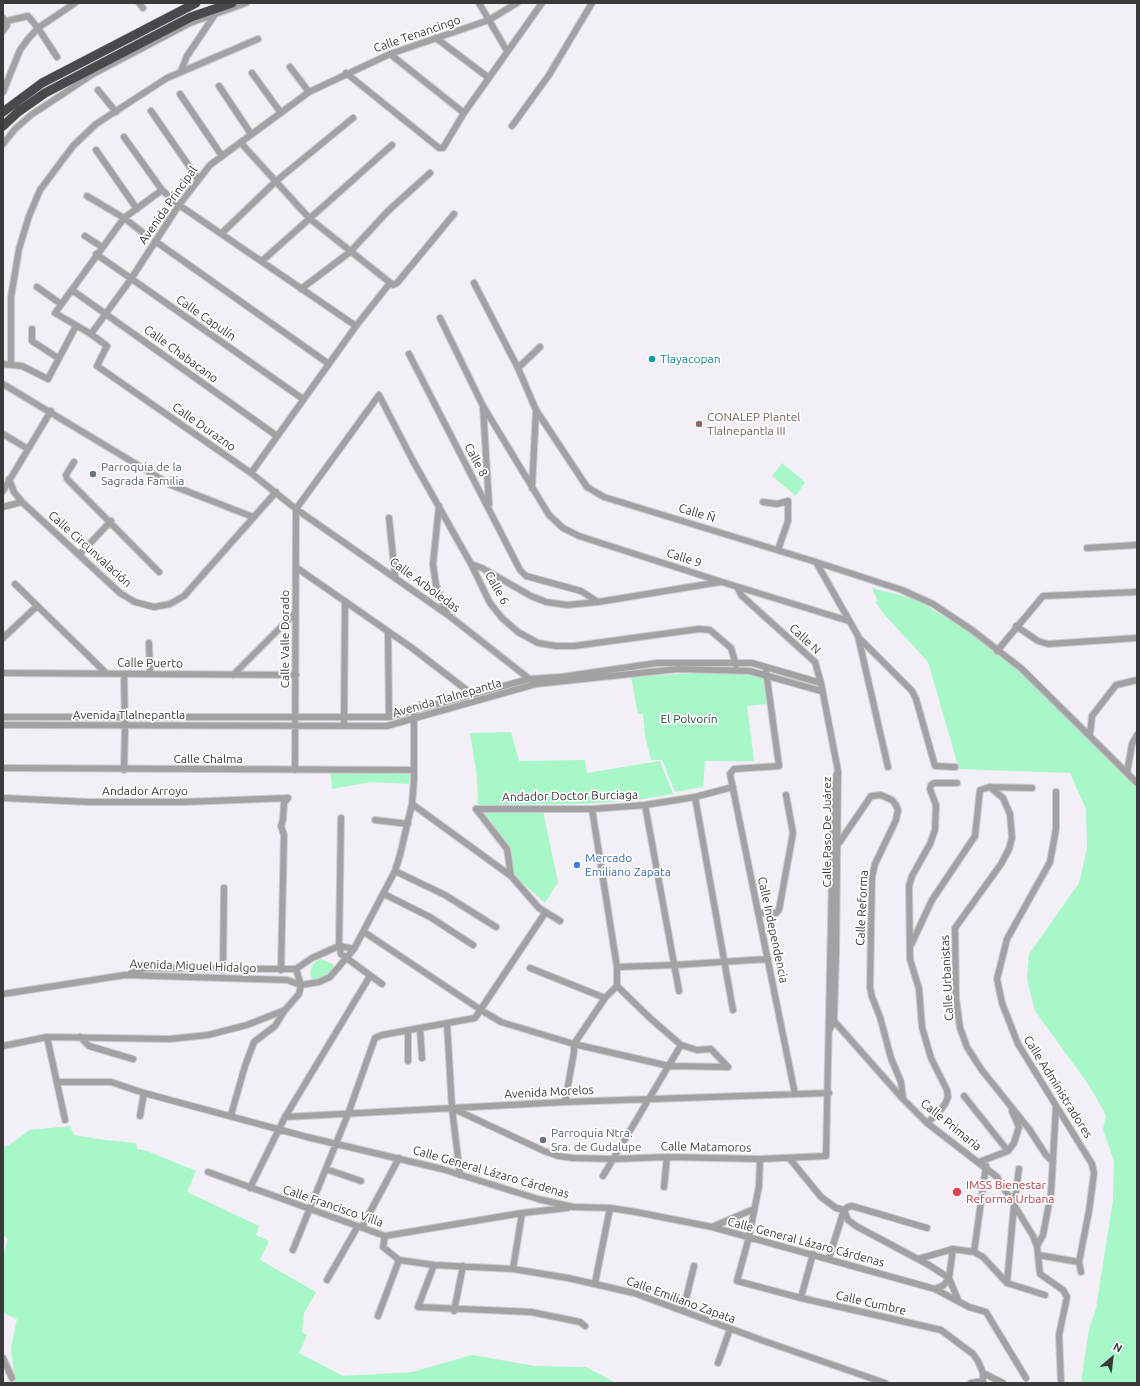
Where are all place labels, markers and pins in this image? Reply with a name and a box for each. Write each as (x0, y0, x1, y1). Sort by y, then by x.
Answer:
place label: Tlayacopan (660, 352, 721, 366)
marker: Tlayacopan (647, 354, 657, 364)
place label: CONALEP Plantel Tlalnepantla III (707, 410, 800, 438)
marker: CONALEP Plantel Tlalnepantla III (694, 419, 704, 429)
place label: Parroquia de la Sagrada Familia (101, 460, 185, 488)
marker: Parroquia de la Sagrada Familia (88, 469, 98, 479)
place label: Mercado Emiliano Zapata (585, 851, 671, 879)
marker: Mercado Emiliano Zapata (572, 860, 582, 870)
place label: Parroquia Ntra. Sra. de Gudalupe (551, 1126, 642, 1154)
marker: Parroquia Ntra. Sra. de Gudalupe (538, 1135, 548, 1145)
place label: IMSS Bienestar Reforma Urbana (966, 1178, 1054, 1206)
marker: IMSS Bienestar Reforma Urbana (951, 1186, 963, 1198)

